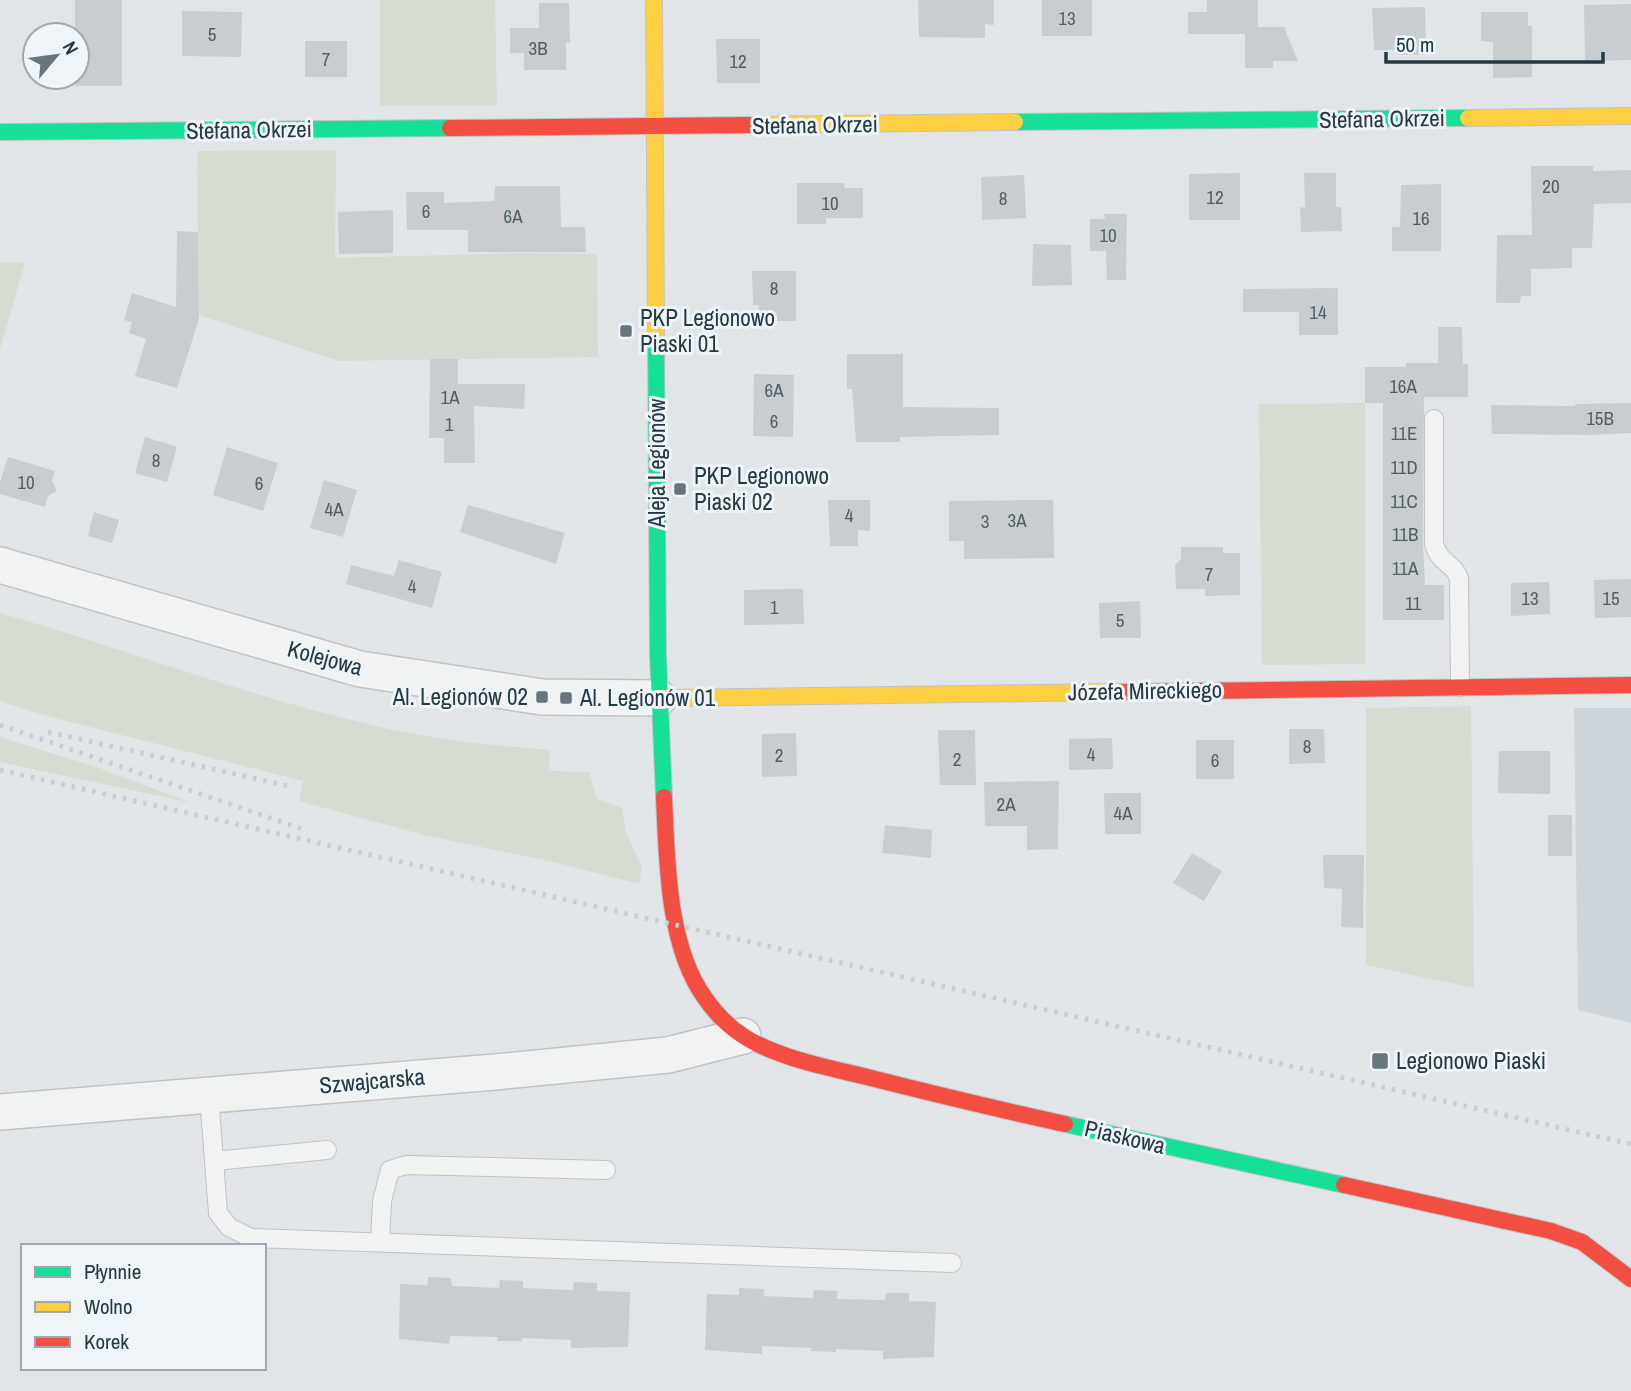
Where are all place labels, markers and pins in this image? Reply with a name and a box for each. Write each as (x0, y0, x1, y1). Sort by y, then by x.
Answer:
place label: PKP Legionowo Piaski 01 (640, 302, 775, 359)
marker: PKP Legionowo Piaski 01 (618, 323, 634, 339)
place label: PKP Legionowo Piaski 02 (694, 460, 829, 517)
marker: PKP Legionowo Piaski 02 (672, 481, 688, 497)
place label: Al. Legionów 02 (392, 681, 528, 712)
place label: Al. Legionów 01 (579, 682, 716, 713)
marker: Al. Legionów 02 (534, 689, 550, 705)
marker: Al. Legionów 01 (558, 690, 574, 706)
place label: Legionowo Piaski (1396, 1045, 1546, 1076)
marker: Legionowo Piaski (1370, 1051, 1390, 1071)

